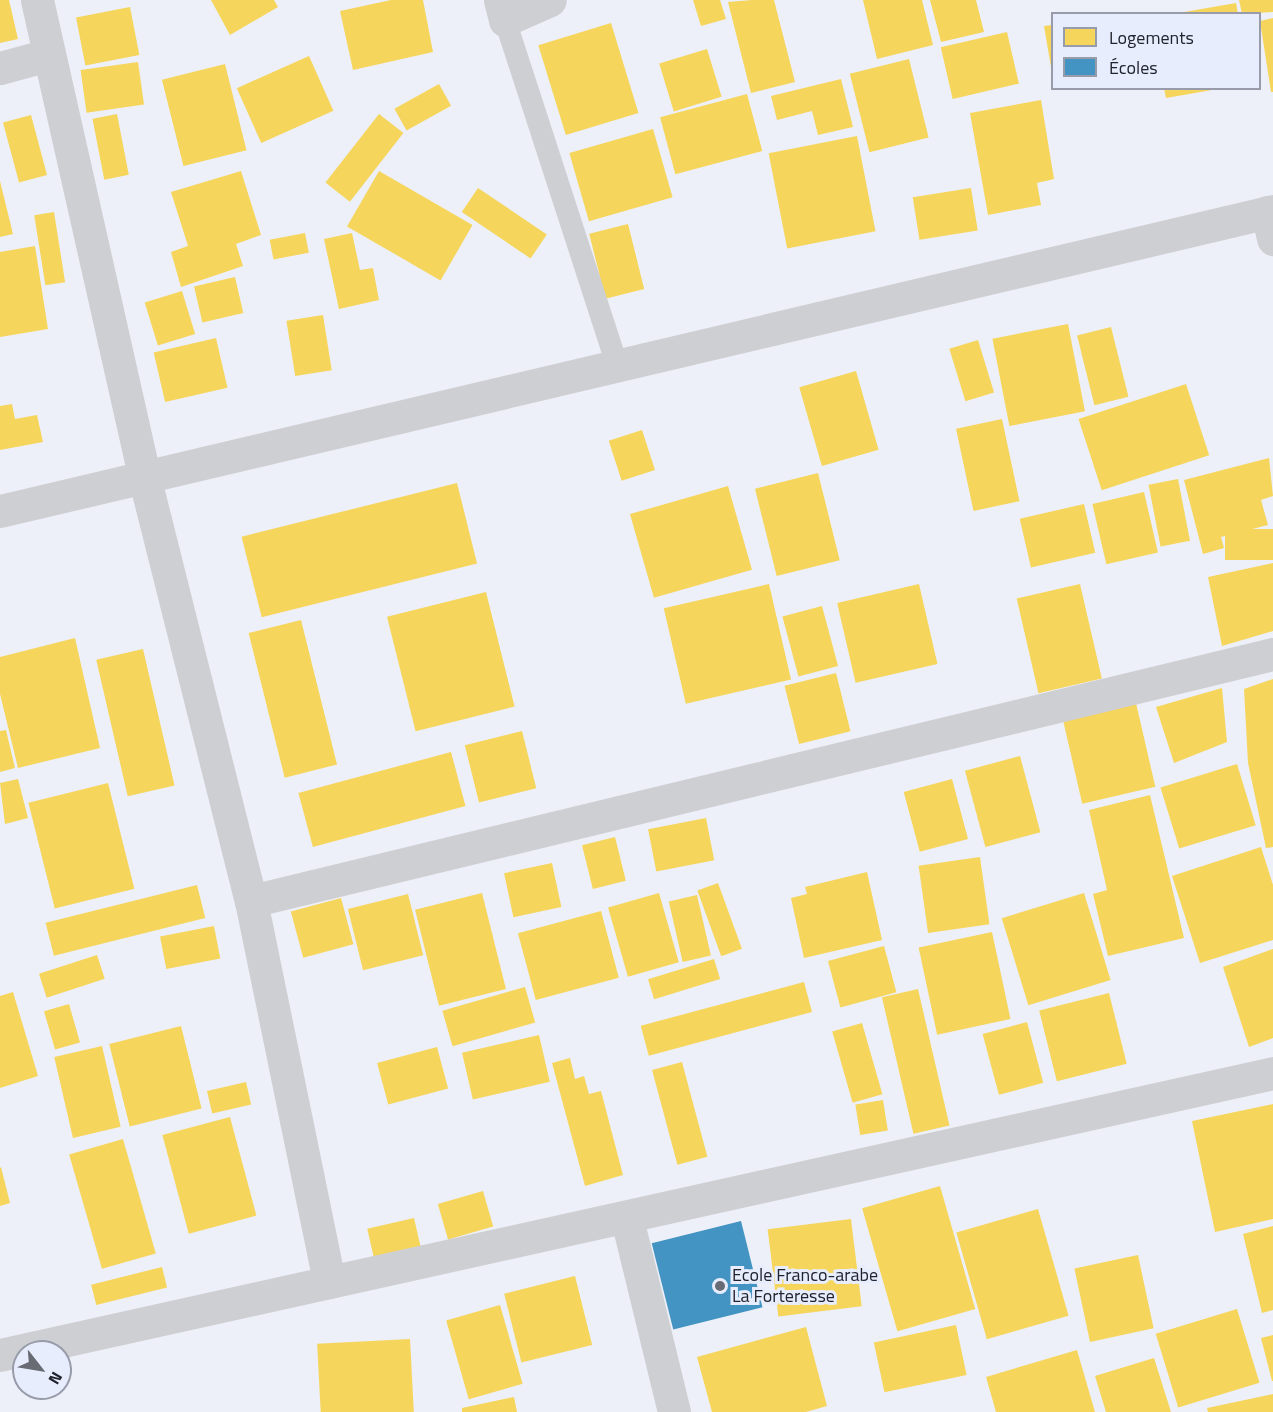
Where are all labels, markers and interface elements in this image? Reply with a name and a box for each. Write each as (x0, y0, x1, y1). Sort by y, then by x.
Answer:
legend (1051, 12, 1261, 90)
text: Logements (1109, 24, 1194, 51)
text: Écoles (1109, 54, 1158, 81)
place label: Ecole Franco-arabe La Forteresse (732, 1265, 878, 1308)
marker: Ecole Franco-arabe La Forteresse (713, 1279, 727, 1293)
north arrow (12, 1340, 72, 1400)
text: N (43, 1367, 69, 1389)

